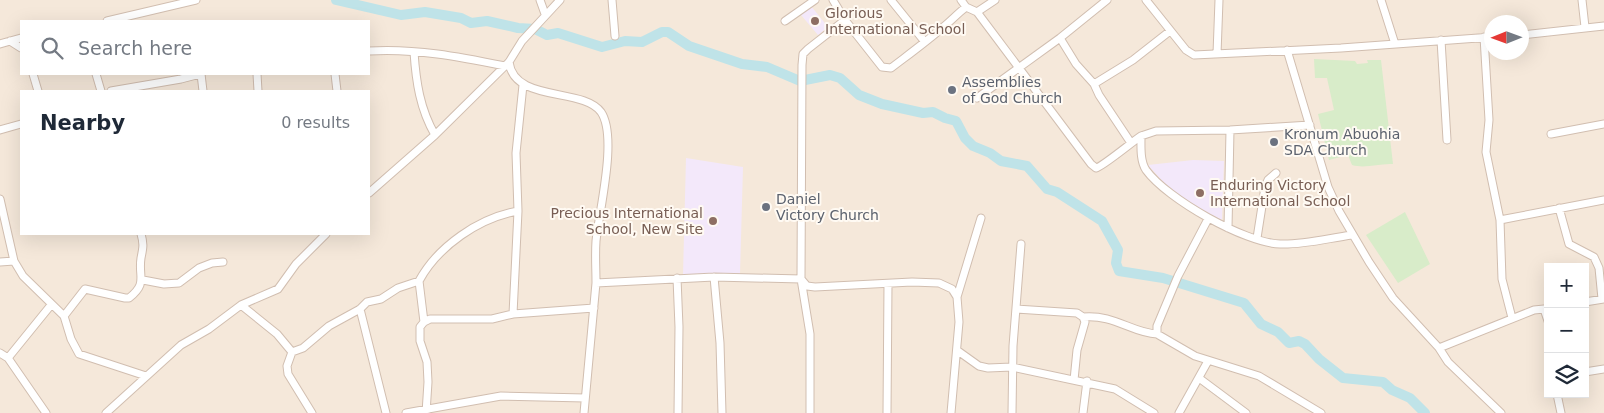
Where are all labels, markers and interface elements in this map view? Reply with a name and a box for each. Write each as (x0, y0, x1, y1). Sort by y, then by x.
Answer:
place label: Glorious International School (825, 5, 965, 37)
marker: Glorious International School (809, 15, 821, 27)
north arrow (1484, 15, 1529, 60)
search box (20, 20, 370, 75)
icon: search (38, 34, 66, 62)
text: Search here (78, 37, 192, 59)
place label: Assemblies of God Church (962, 74, 1062, 106)
marker: Assemblies of God Church (946, 84, 958, 96)
text: Nearby (40, 111, 125, 135)
text: 0 results (281, 113, 350, 132)
place label: Kronum Abuohia SDA Church (1284, 126, 1400, 158)
marker: Kronum Abuohia SDA Church (1268, 136, 1280, 148)
place label: Enduring Victory International School (1210, 177, 1350, 209)
marker: Enduring Victory International School (1194, 187, 1206, 199)
place label: Daniel Victory Church (776, 191, 879, 223)
marker: Daniel Victory Church (760, 201, 772, 213)
place label: Precious International School, New Site (551, 205, 703, 237)
marker: Precious International School, New Site (707, 215, 719, 227)
map controls (1544, 263, 1589, 398)
button: + (1544, 263, 1589, 308)
button: − (1544, 308, 1589, 353)
button: layers (1544, 353, 1589, 398)

